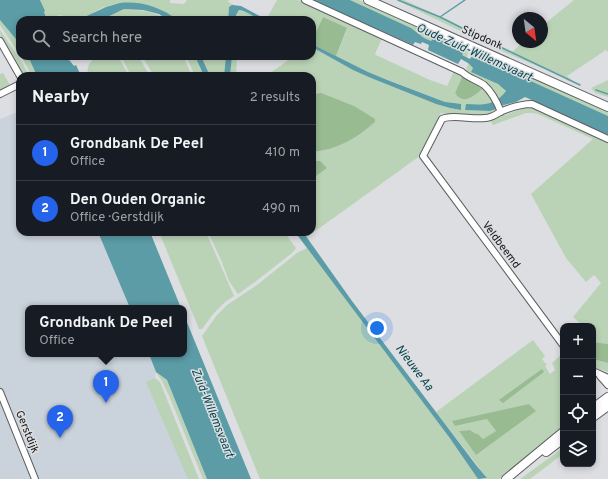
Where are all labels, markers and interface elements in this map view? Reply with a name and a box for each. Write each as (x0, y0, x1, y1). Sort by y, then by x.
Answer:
north arrow (512, 12, 548, 48)
search box (16, 16, 316, 60)
water label: Oude Zuid-Willemsvaart (414, 20, 535, 86)
street label: Stipdonk (459, 23, 505, 53)
icon: search (30, 27, 52, 49)
text: Search here (62, 29, 142, 48)
text: Nearby (32, 87, 89, 109)
text: 2 results (250, 90, 300, 106)
text: Grondbank De Peel (70, 135, 204, 154)
text: 1 (42, 145, 48, 161)
text: 410 m (265, 145, 300, 161)
text: Office (70, 154, 105, 170)
text: Den Ouden Organic (70, 191, 206, 210)
text: 2 (41, 201, 49, 217)
text: 490 m (262, 201, 300, 217)
text: Office · Gerstdijk (70, 210, 164, 226)
street label: Veldbeemd (479, 219, 523, 271)
popup (25, 305, 187, 357)
text: Grondbank De Peel (39, 314, 173, 333)
your location (367, 318, 387, 338)
map controls (560, 323, 596, 467)
button: + (560, 323, 596, 359)
text: Office (39, 333, 74, 349)
water label: Nieuwe Aa (391, 342, 437, 395)
button: − (560, 359, 596, 395)
water label: Zuid-Willemsvaart (187, 366, 237, 461)
pin: 1 (93, 370, 119, 403)
button: locate (560, 395, 596, 431)
pin: 2 (47, 405, 73, 438)
street label: Gerstdijk (12, 409, 42, 456)
button: layers (560, 431, 596, 467)

